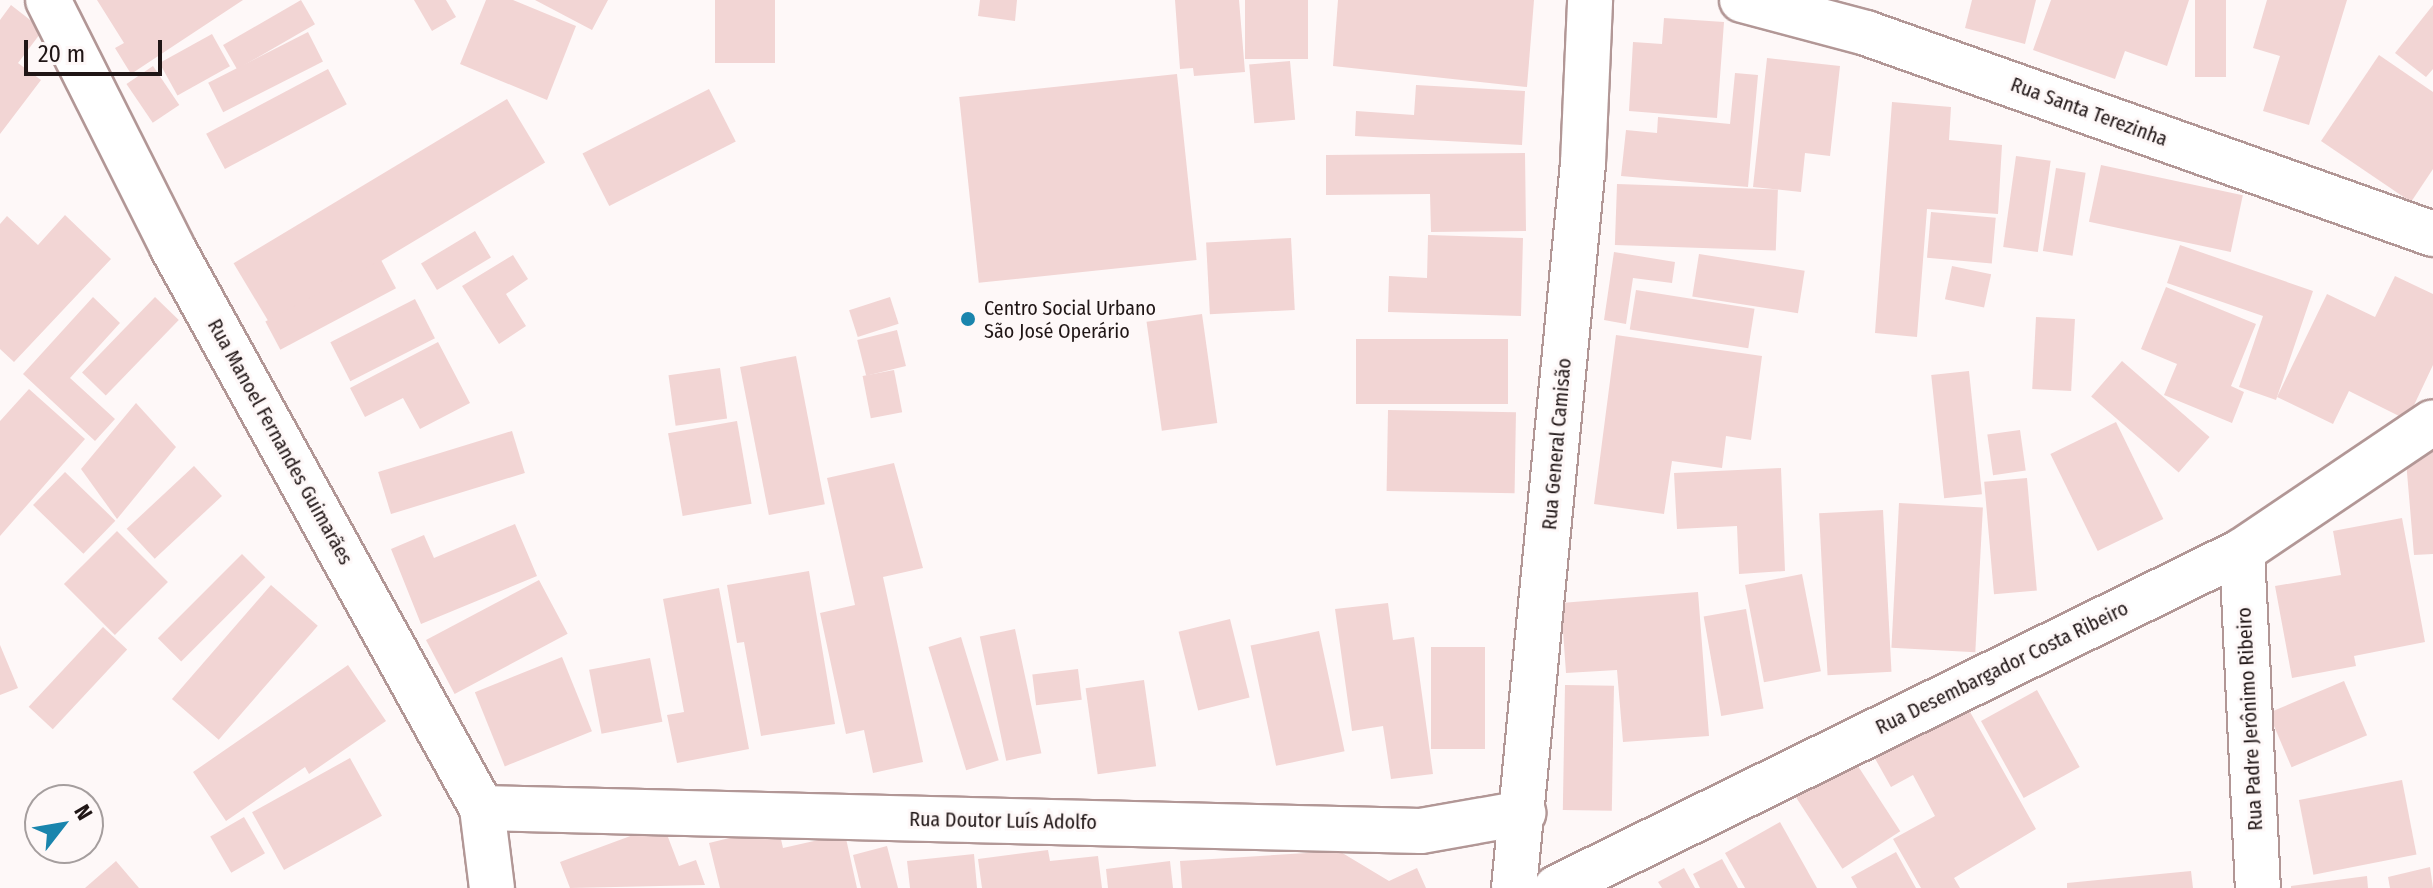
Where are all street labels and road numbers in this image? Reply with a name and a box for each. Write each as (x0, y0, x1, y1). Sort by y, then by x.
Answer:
street label: Rua Santa Terezinha (2007, 73, 2171, 151)
street label: Rua Manoel Fernandes Guimarães (202, 315, 358, 569)
street label: Rua General Camisão (1538, 357, 1576, 531)
street label: Rua Desembargador Costa Ribeiro (1872, 596, 2132, 740)
street label: Rua Padre Jerônimo Ribeiro (2232, 607, 2268, 831)
street label: Rua Doutor Luís Adolfo (909, 807, 1097, 835)

